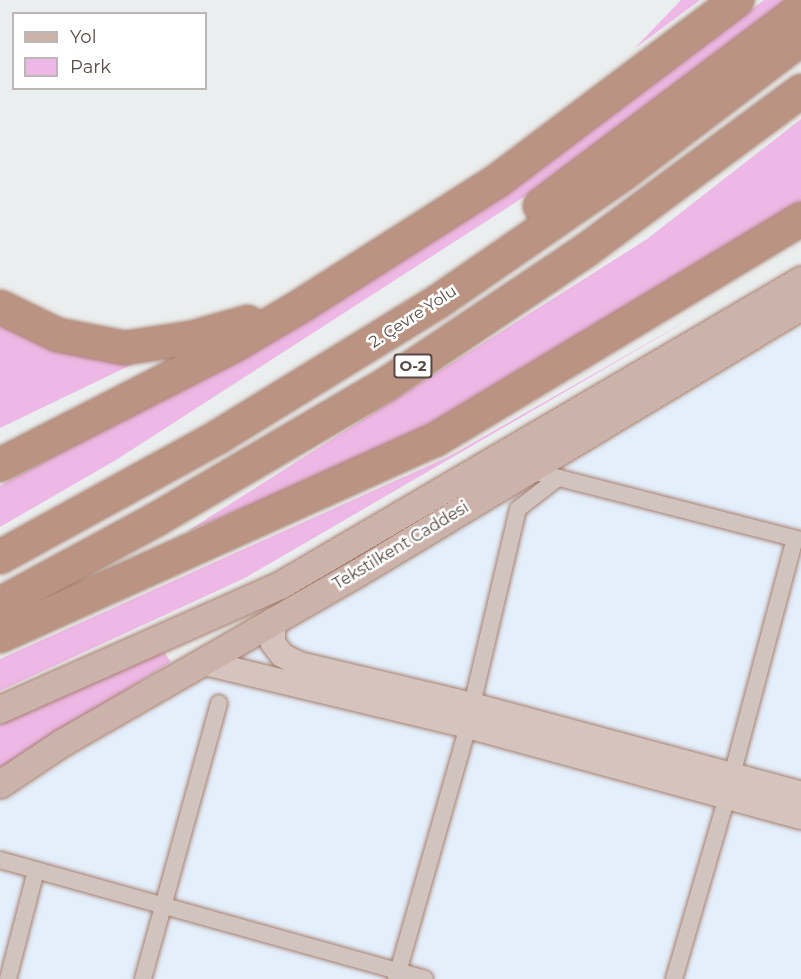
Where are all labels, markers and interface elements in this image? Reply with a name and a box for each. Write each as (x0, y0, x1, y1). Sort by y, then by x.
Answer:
legend (12, 12, 207, 90)
text: Yol (70, 26, 96, 48)
text: Park (70, 56, 111, 78)
street label: 2. Çevre Yolu (366, 282, 460, 352)
road number: O-2 (392, 354, 434, 378)
street label: Tekstilkent Caddesi (330, 498, 472, 594)

